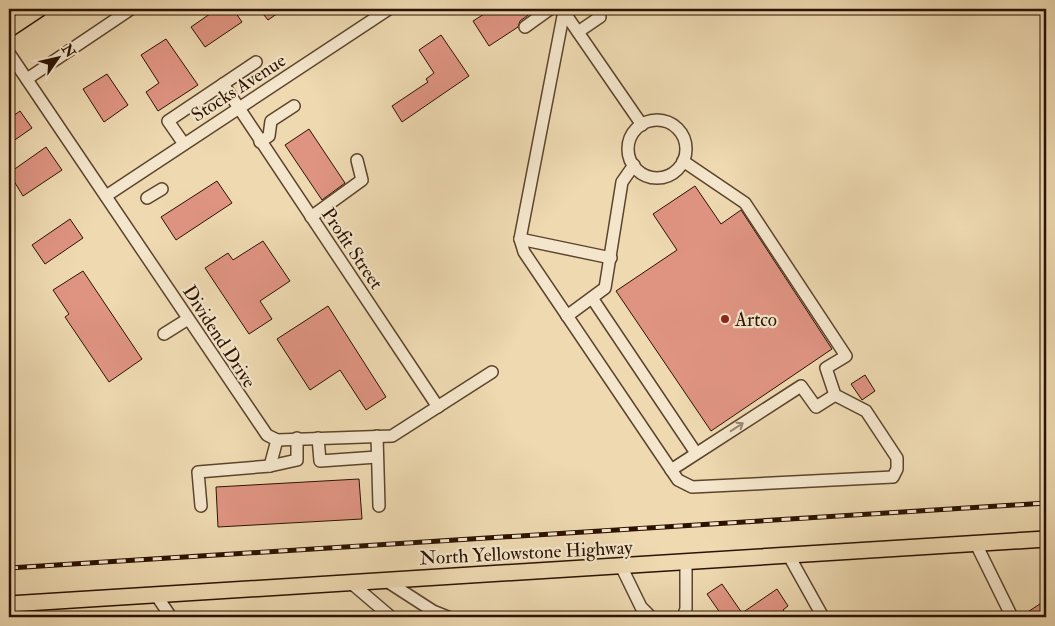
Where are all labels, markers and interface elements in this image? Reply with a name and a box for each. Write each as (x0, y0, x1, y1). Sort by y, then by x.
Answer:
north arrow (32, 32, 82, 82)
text: N (57, 40, 79, 61)
street label: Stocks Avenue (187, 48, 290, 127)
street label: Profit Street (316, 203, 388, 294)
street label: Dividend Drive (177, 281, 261, 392)
place label: Artco (734, 308, 777, 332)
marker: Artco (719, 313, 731, 325)
one-way arrow (730, 422, 744, 432)
street label: North Yellowstone Highway (419, 535, 634, 571)

